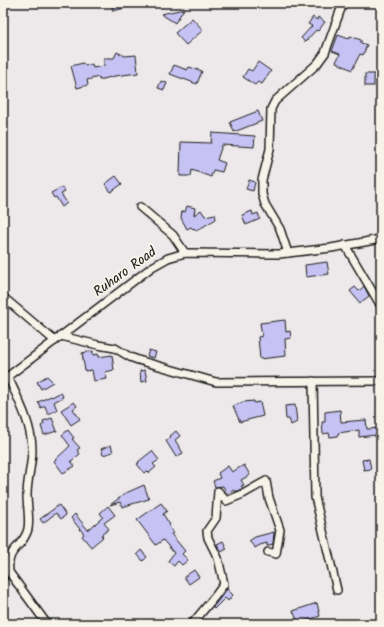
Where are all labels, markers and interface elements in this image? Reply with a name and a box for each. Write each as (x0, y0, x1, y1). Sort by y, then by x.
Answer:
street label: Ruharo Road (89, 241, 162, 303)

